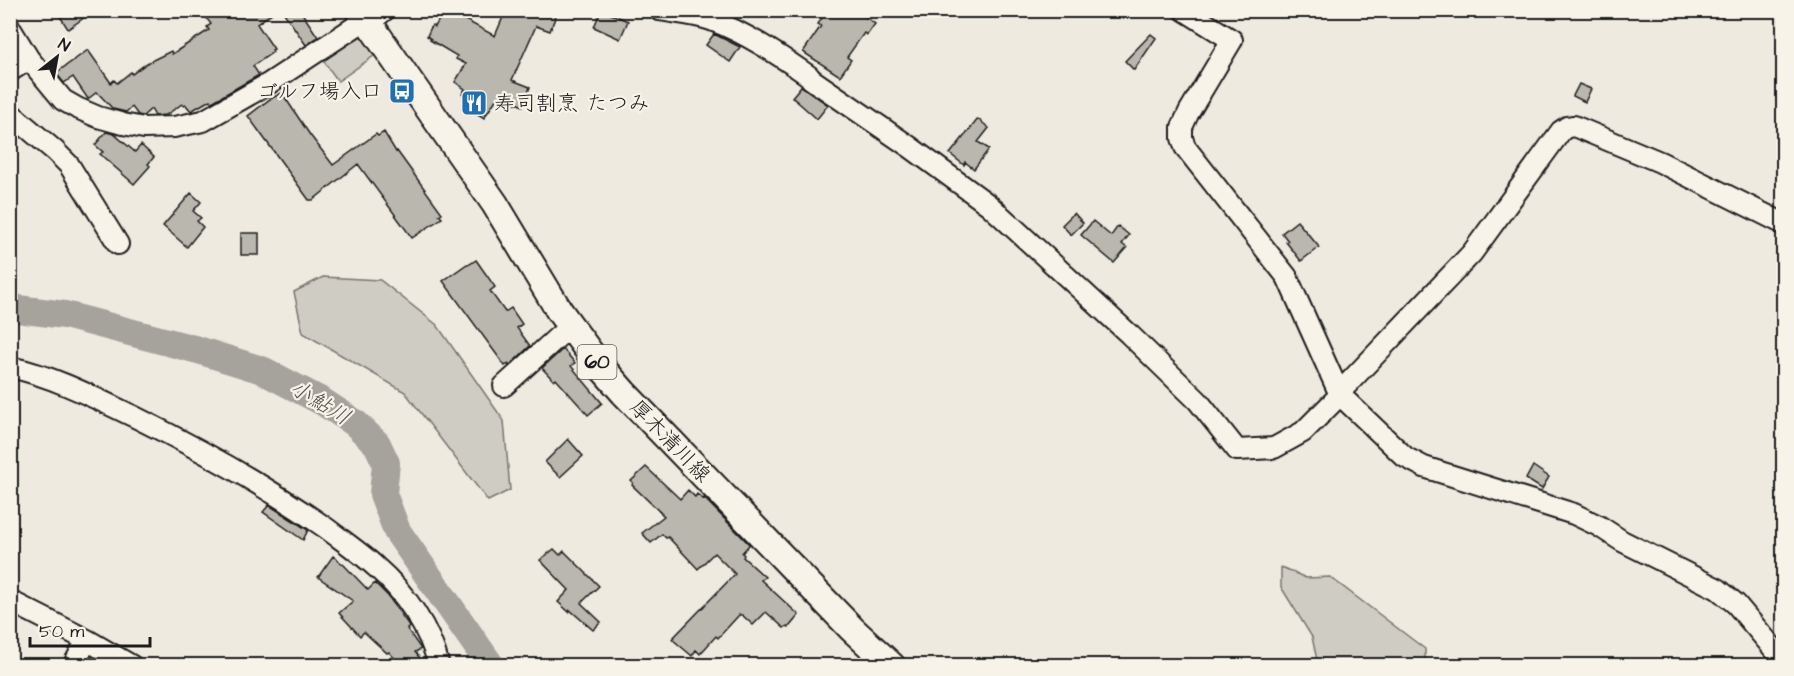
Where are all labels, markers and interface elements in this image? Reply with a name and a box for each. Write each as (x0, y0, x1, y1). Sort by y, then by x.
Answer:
north arrow (27, 27, 87, 87)
text: N (54, 33, 74, 57)
bus stop icon: ゴルフ場入口 (387, 76, 417, 106)
place label: ゴルフ場入口 (257, 77, 382, 106)
restaurant icon: 寿司割烹 たつみ (459, 88, 489, 118)
place label: 寿司割烹 たつみ (494, 89, 649, 118)
road number: 60 (578, 345, 616, 379)
water label: 小鮎川 (284, 373, 356, 433)
street label: 厚木清川線 (623, 393, 717, 489)
scale bar (30, 610, 150, 648)
text: 50 m (39, 619, 84, 644)

